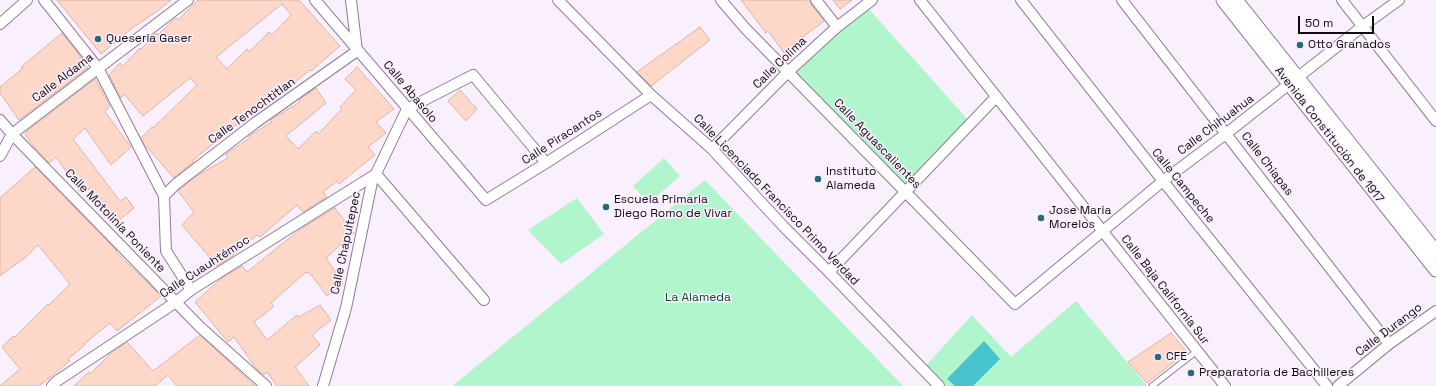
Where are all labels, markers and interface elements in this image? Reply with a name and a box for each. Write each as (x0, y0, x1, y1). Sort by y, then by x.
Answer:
scale bar (1300, 8, 1376, 34)
text: 50 m (1305, 15, 1333, 31)
place label: Queseria Gaser (106, 32, 192, 46)
marker: Queseria Gaser (93, 34, 103, 44)
street label: Calle Colima (750, 34, 810, 92)
place label: Otto Granados (1308, 38, 1391, 52)
marker: Otto Granados (1295, 40, 1305, 50)
street label: Calle Aldama (30, 50, 96, 106)
street label: Calle Abasolo (380, 58, 440, 126)
street label: Avenida Constitución de 1917 (1271, 64, 1387, 206)
street label: Calle Tenochtitlan (206, 75, 298, 147)
street label: Calle Chihuahua (1175, 92, 1257, 158)
street label: Calle Aguascalientes (830, 96, 924, 192)
street label: Calle Piracantos (519, 106, 605, 168)
street label: Calle Licenciado Francisco Primo Verdad (690, 112, 862, 288)
street label: Calle Chiapas (1238, 129, 1296, 199)
street label: Calle Campeche (1148, 146, 1218, 226)
place label: Instituto Alameda (826, 165, 877, 193)
street label: Calle Motolinía Poniente (62, 166, 168, 276)
marker: Instituto Alameda (813, 174, 823, 184)
street label: Calle Chapultepec (328, 190, 364, 296)
place label: Escuela Primaria Diego Romo de Vivar (614, 193, 732, 221)
marker: Escuela Primaria Diego Romo de Vivar (601, 202, 611, 212)
place label: Jose Maria Morelos (1049, 204, 1111, 232)
marker: Jose Maria Morelos (1036, 213, 1046, 223)
street label: Calle Baja California Sur (1118, 232, 1212, 348)
street label: Calle Cuauhtémoc (157, 233, 253, 301)
park label: La Alameda (665, 291, 731, 305)
street label: Calle Durango (1353, 300, 1425, 360)
place label: CFE (1166, 350, 1187, 364)
marker: CFE (1153, 352, 1163, 362)
place label: Preparatoria de Bachilleres (1199, 366, 1354, 380)
marker: Preparatoria de Bachilleres (1186, 368, 1196, 378)

